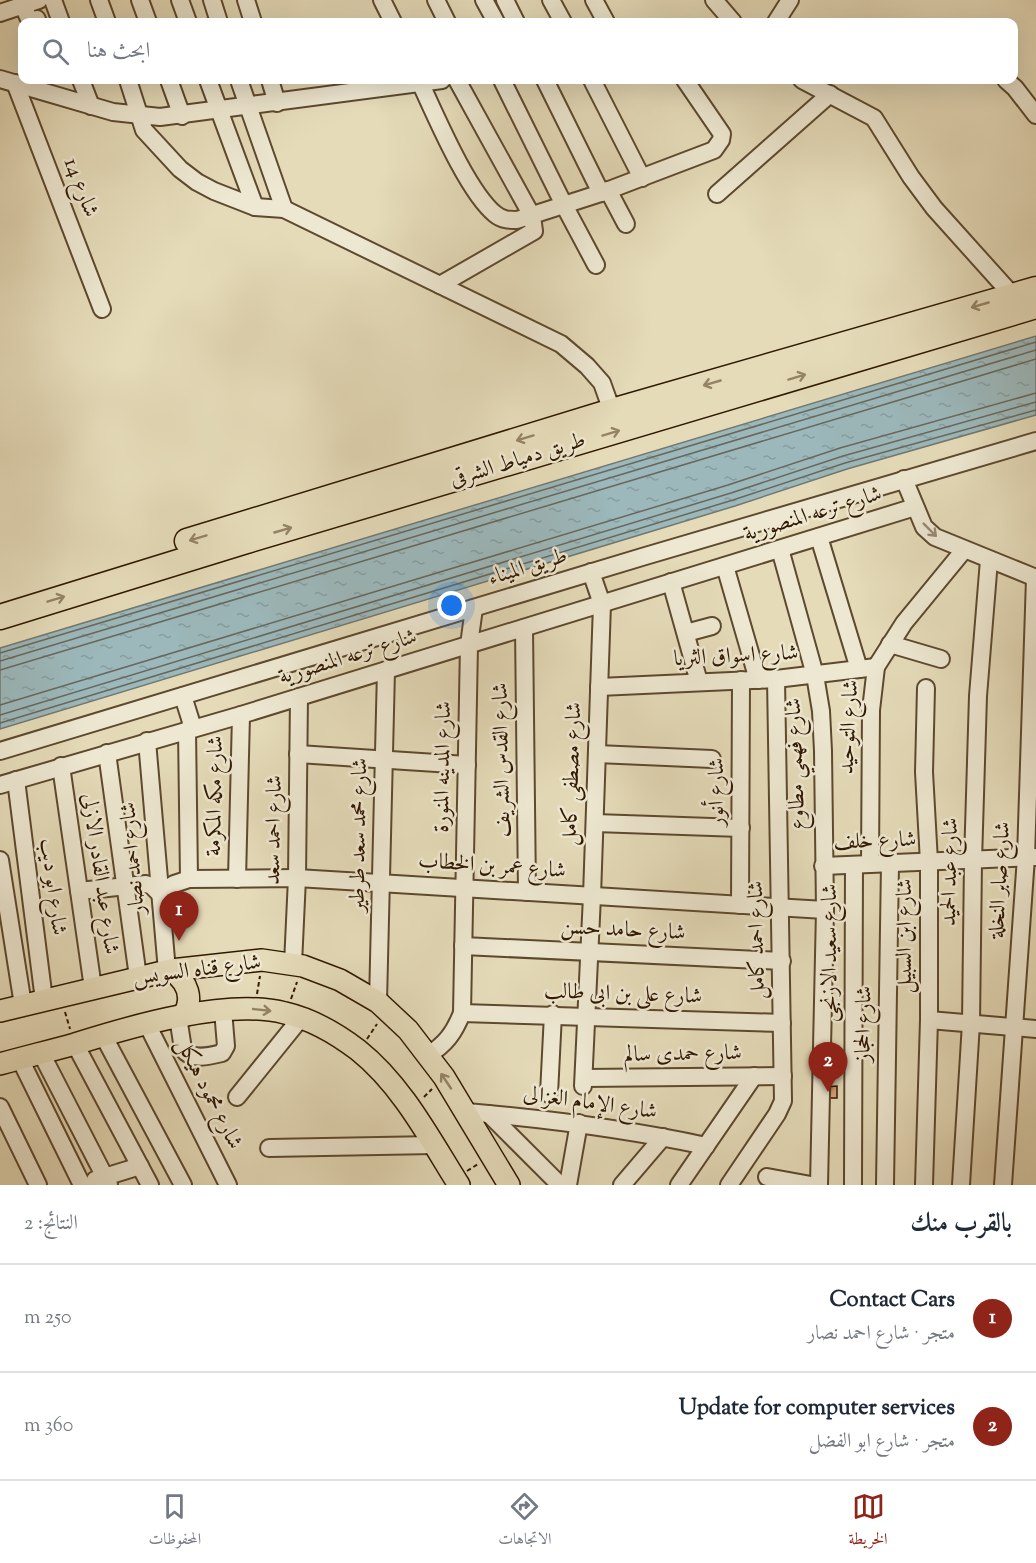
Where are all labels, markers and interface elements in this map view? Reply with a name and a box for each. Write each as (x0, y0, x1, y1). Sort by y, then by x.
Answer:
search box (18, 18, 1018, 84)
icon: search (39, 35, 72, 68)
text: ابحث هنا (87, 36, 150, 68)
street label: شارع 14 (54, 154, 106, 222)
one-way arrow (971, 300, 990, 311)
one-way arrow (787, 371, 806, 382)
one-way arrow (703, 378, 722, 389)
street label: طريق دمياط الشرقى (446, 425, 590, 497)
one-way arrow (601, 427, 620, 438)
one-way arrow (516, 433, 535, 444)
street label: شارع ترعه المنصورية (740, 479, 886, 551)
one-way arrow (923, 523, 937, 538)
one-way arrow (273, 524, 292, 535)
one-way arrow (189, 533, 208, 544)
street label: طريق الميناء (484, 541, 572, 595)
your location (437, 591, 466, 620)
one-way arrow (46, 593, 65, 604)
street label: شارع ترعه المنصورية (275, 622, 421, 694)
street label: شارع اسواق الثريا (673, 638, 799, 676)
street label: شارع التوحيد (832, 679, 868, 775)
street label: شارع القدس الشريف (486, 682, 520, 838)
street label: شارع فهمي مطاوع (779, 697, 817, 831)
street label: شارع المدينه المنورة (427, 701, 461, 833)
street label: شارع مصطفى كامل (555, 702, 591, 846)
street label: شارع مكه المكرمة (199, 735, 233, 857)
street label: شارع محمد سعد طرطير (343, 758, 377, 914)
street label: شارع أنور (700, 758, 734, 828)
street label: شارع احمد سعد (258, 775, 292, 885)
street label: شارع عبد القادر الازلى (72, 791, 126, 957)
street label: شارع احمد نصار (113, 800, 155, 917)
street label: شارع عبد الحميد (934, 817, 968, 927)
street label: شارع صابر النخلة (982, 821, 1020, 940)
street label: شارع خلف (833, 825, 917, 859)
street label: شارع ابو ديب (30, 837, 74, 937)
street label: شارع عمر بن الخطاب (417, 846, 567, 888)
street label: شارع ابن السبيل (890, 879, 922, 993)
street label: شارع احمد كامل (741, 880, 775, 1000)
street label: شارع سعيد الازنجى (815, 884, 847, 1022)
pin: 1 (160, 892, 198, 941)
street label: شارع حامد حسن (560, 912, 686, 950)
street label: شارع قناه السويس (131, 947, 263, 995)
street label: شارع على بن ابى طالب (543, 976, 703, 1014)
street label: شارع الحجاز (848, 986, 882, 1064)
one-way arrow (251, 1005, 271, 1016)
street label: شارع محمود هيكل (166, 1033, 250, 1155)
street label: شارع حمدى سالم (624, 1038, 742, 1073)
pin: 2 (808, 1042, 848, 1092)
one-way arrow (440, 1073, 452, 1090)
street label: شارع الإمام الغزالى (521, 1079, 659, 1130)
text: بالقرب منك (910, 1206, 1012, 1243)
text: النتائج: 2 (24, 1210, 78, 1239)
text: Contact Cars (830, 1285, 955, 1317)
text: 250 m (24, 1304, 72, 1333)
text: 1 (989, 1304, 996, 1333)
text: متجر · شارع احمد نصار (807, 1320, 955, 1349)
text: Update for computer services (679, 1393, 955, 1425)
text: 360 m (24, 1412, 73, 1441)
text: 2 (988, 1412, 997, 1441)
text: متجر · شارع ابو الفضل (809, 1428, 955, 1457)
tab: المحفوظات (149, 1490, 201, 1554)
tab: الاتجاهات (498, 1490, 552, 1554)
tab: الخريطة (849, 1490, 888, 1554)

